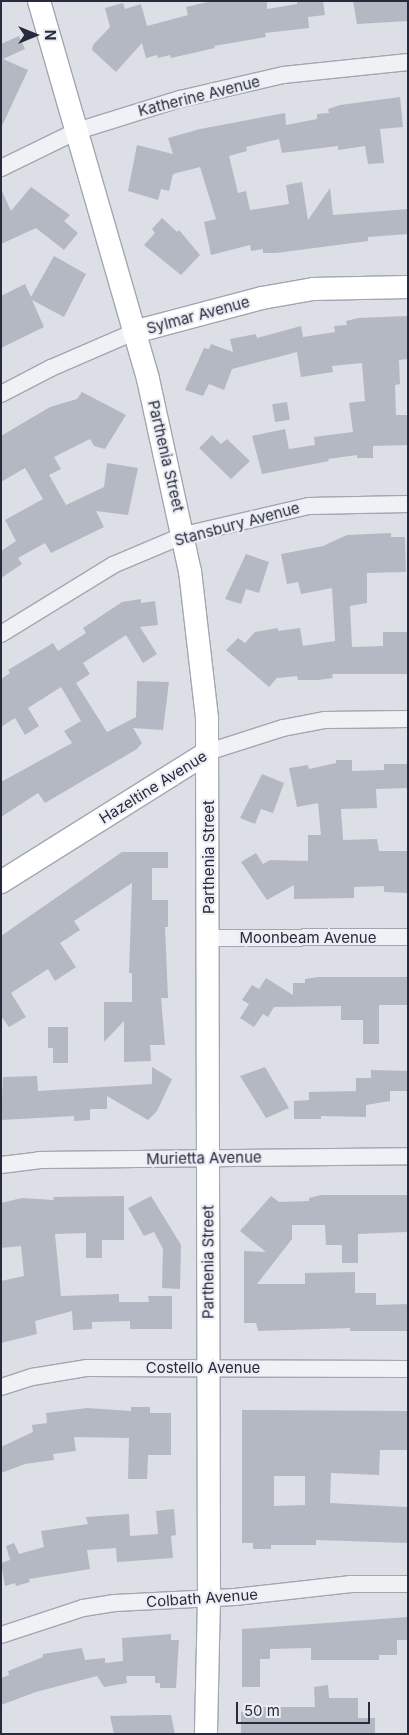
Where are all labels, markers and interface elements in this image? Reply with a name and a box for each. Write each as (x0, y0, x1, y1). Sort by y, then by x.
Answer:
north arrow (10, 10, 60, 60)
text: N (42, 30, 59, 40)
street label: Katherine Avenue (136, 72, 262, 120)
street label: Sylmar Avenue (145, 293, 251, 337)
street label: Parthenia Street (144, 398, 188, 514)
street label: Stansbury Avenue (172, 499, 302, 549)
street label: Hazeltine Avenue (96, 747, 210, 827)
street label: Parthenia Street (200, 800, 218, 914)
street label: Moonbeam Avenue (240, 929, 376, 947)
street label: Murietta Avenue (146, 1148, 262, 1168)
street label: Parthenia Street (199, 1205, 217, 1319)
street label: Costello Avenue (146, 1359, 260, 1377)
street label: Colbath Avenue (145, 1585, 259, 1611)
scale bar (239, 1692, 373, 1724)
text: 50 m (244, 1701, 280, 1720)

